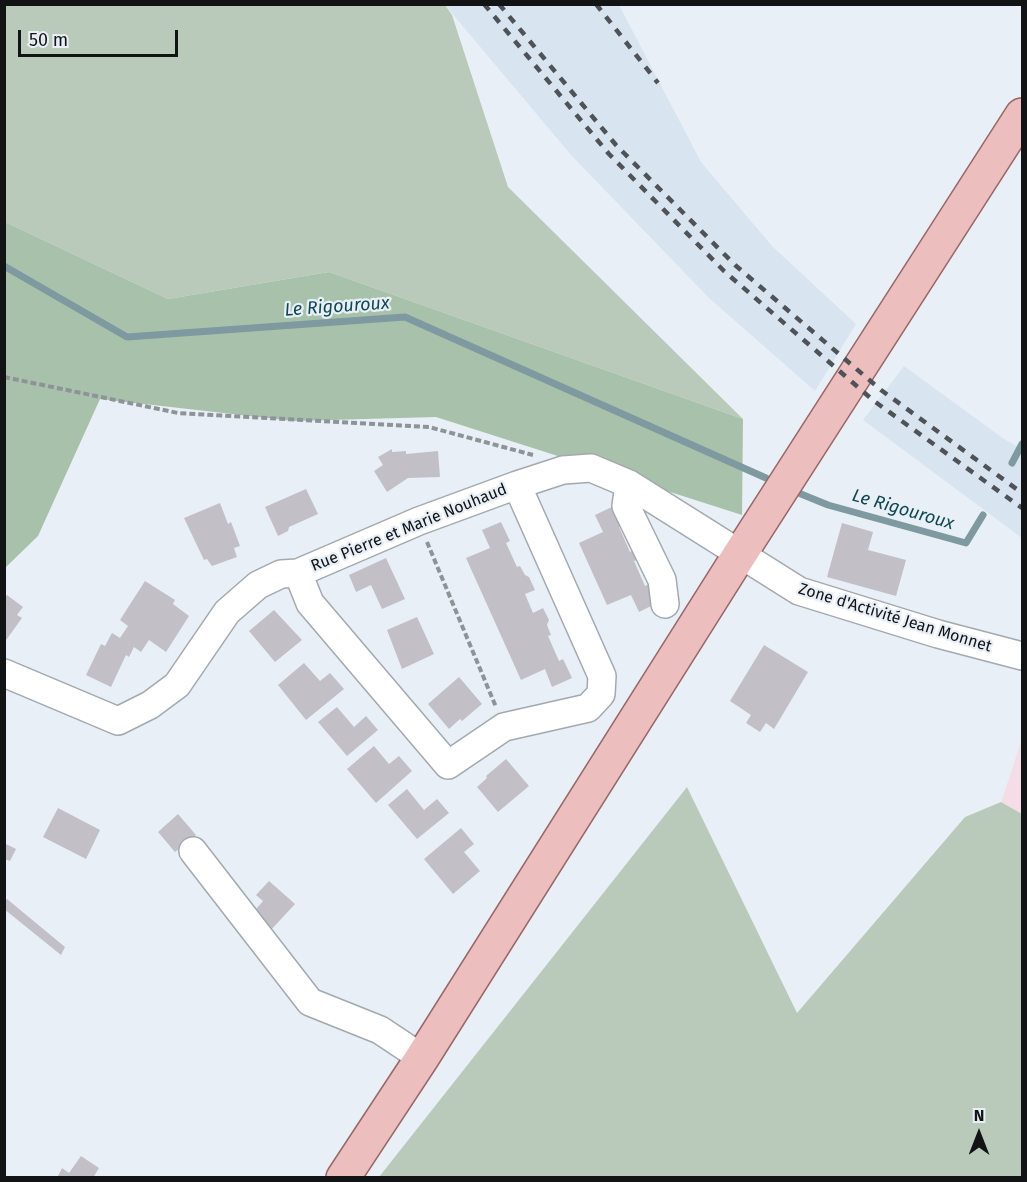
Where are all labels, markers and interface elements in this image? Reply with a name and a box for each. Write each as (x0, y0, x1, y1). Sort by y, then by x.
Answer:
scale bar (21, 18, 182, 56)
text: 50 m (29, 29, 68, 51)
water label: Le Rigouroux (284, 293, 390, 321)
street label: Rue Pierre et Marie Nouhaud (308, 480, 510, 576)
water label: Le Rigouroux (849, 485, 957, 535)
street label: Zone d'Activité Jean Monnet (796, 579, 994, 657)
north arrow (949, 1104, 1009, 1164)
text: N (974, 1106, 984, 1125)

